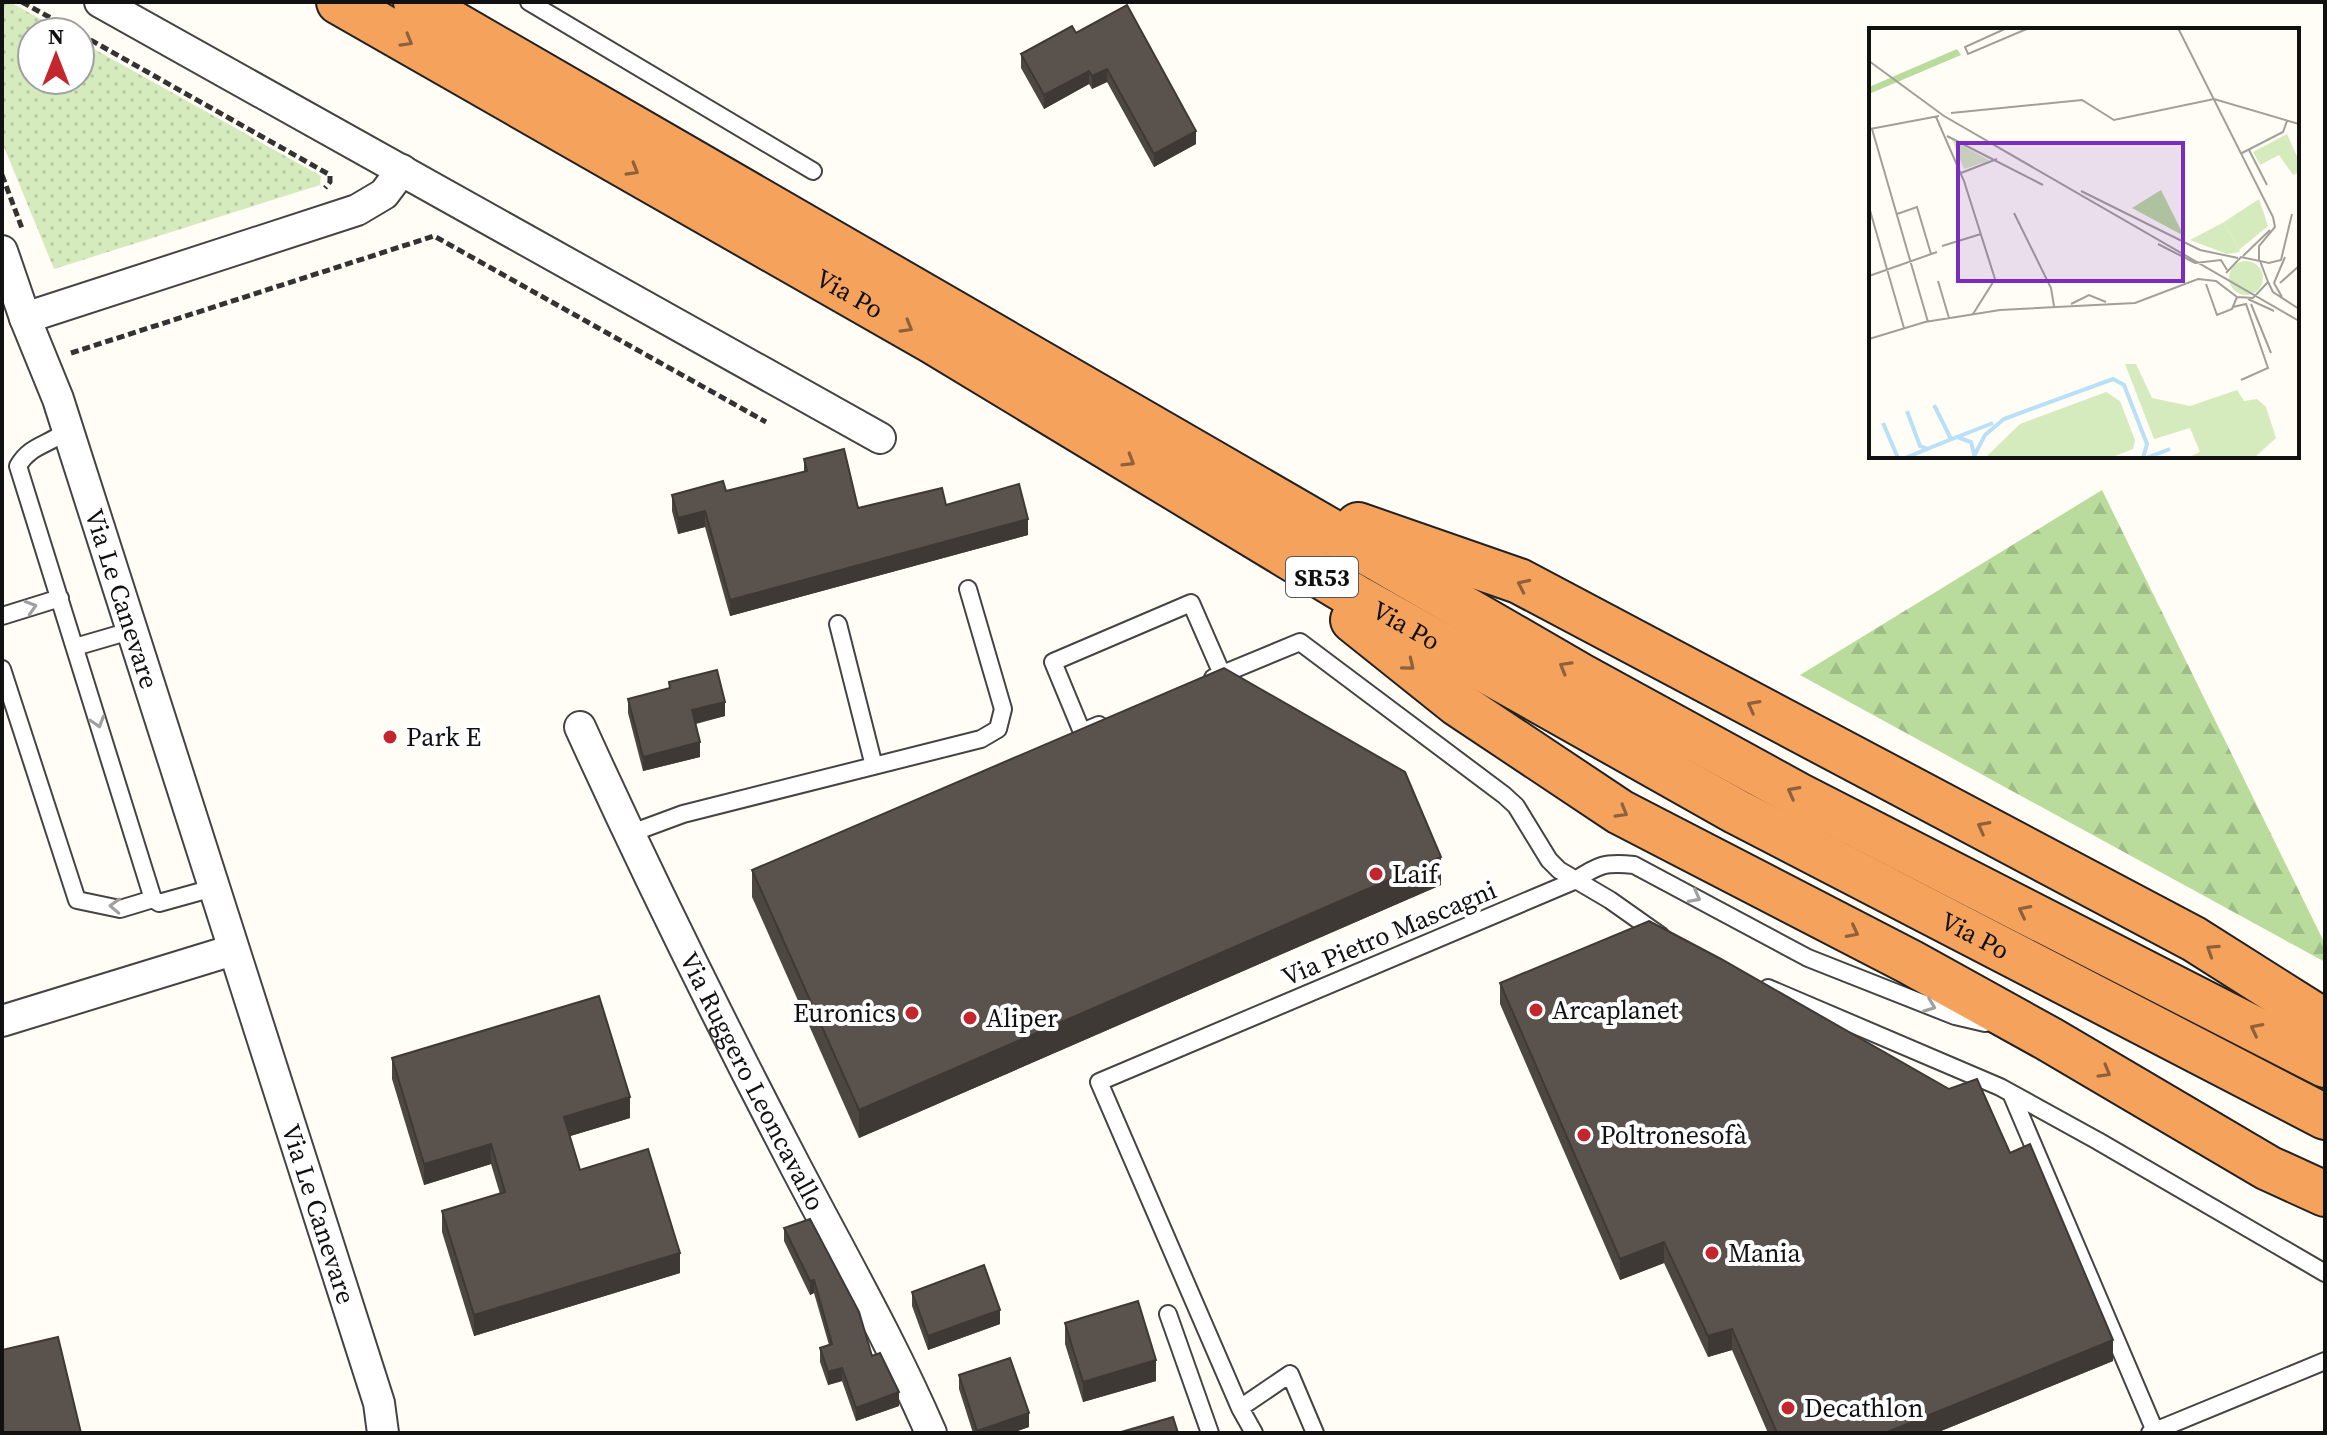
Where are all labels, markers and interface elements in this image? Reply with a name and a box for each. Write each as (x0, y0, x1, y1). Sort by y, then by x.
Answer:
north arrow (16, 16, 96, 96)
text: N (48, 21, 64, 51)
inset map (1869, 28, 2299, 458)
one-way arrow (398, 31, 413, 47)
one-way arrow (624, 160, 638, 176)
street label: Via Po (809, 260, 890, 327)
one-way arrow (898, 317, 913, 333)
one-way arrow (1120, 452, 1135, 467)
street label: Via Le Canevare (76, 504, 167, 693)
road number: SR53 (1286, 557, 1358, 597)
one-way arrow (1517, 579, 1532, 595)
street label: Via Po (1366, 592, 1447, 659)
one-way arrow (24, 600, 37, 616)
one-way arrow (1400, 655, 1415, 669)
one-way arrow (1559, 661, 1574, 677)
one-way arrow (1747, 700, 1762, 715)
one-way arrow (89, 715, 105, 728)
place label: Park E (406, 719, 481, 755)
marker: Park E (381, 728, 399, 746)
one-way arrow (1787, 786, 1802, 802)
one-way arrow (1614, 802, 1628, 818)
one-way arrow (1978, 821, 1992, 837)
place label: Laif (1392, 856, 1440, 892)
marker: Laif (1367, 865, 1385, 883)
street label: Via Pietro Mascagni (1276, 871, 1502, 995)
one-way arrow (1686, 888, 1701, 903)
one-way arrow (108, 897, 121, 914)
street label: Via Po (1934, 903, 2016, 968)
one-way arrow (2018, 905, 2033, 920)
one-way arrow (1844, 923, 1859, 938)
one-way arrow (2206, 945, 2221, 960)
street label: Via Ruggero Leoncavallo (671, 946, 834, 1217)
place label: Arcaplanet (1552, 992, 1679, 1028)
place label: Euronics (793, 995, 896, 1031)
one-way arrow (1922, 996, 1936, 1013)
place label: Aliper (986, 1000, 1058, 1036)
marker: Arcaplanet (1527, 1001, 1545, 1019)
marker: Euronics (903, 1004, 921, 1022)
marker: Aliper (961, 1009, 979, 1027)
one-way arrow (2249, 1024, 2264, 1039)
one-way arrow (2096, 1062, 2111, 1078)
place label: Poltronesofà (1600, 1117, 1748, 1153)
street label: Via Le Canevare (273, 1120, 364, 1308)
marker: Poltronesofà (1575, 1126, 1593, 1144)
place label: Mania (1728, 1235, 1802, 1271)
marker: Mania (1703, 1244, 1721, 1262)
place label: Decathlon (1804, 1390, 1924, 1426)
marker: Decathlon (1779, 1399, 1797, 1417)

